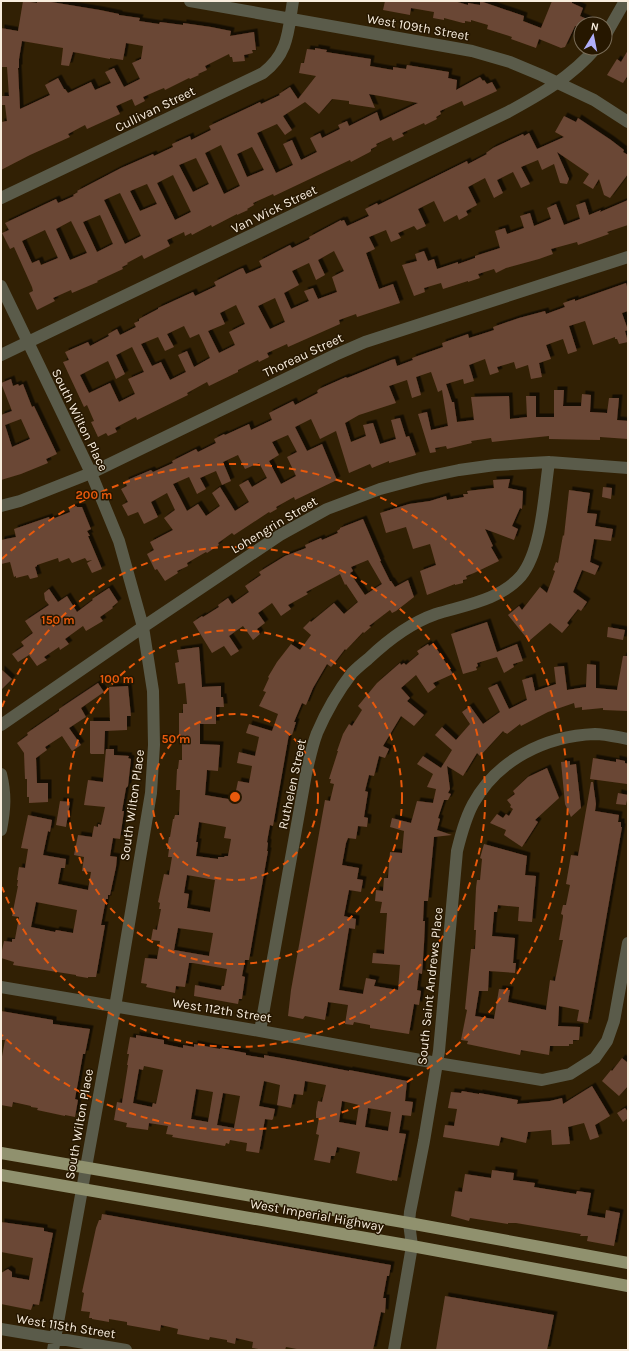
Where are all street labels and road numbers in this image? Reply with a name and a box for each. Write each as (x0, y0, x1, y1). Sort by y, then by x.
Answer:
street label: West 109th Street (366, 11, 470, 43)
street label: Cullivan Street (112, 83, 198, 135)
street label: Van Wick Street (229, 182, 319, 236)
street label: Thoreau Street (261, 330, 346, 380)
street label: South Wilton Place (49, 366, 111, 474)
street label: Lohengrin Street (228, 493, 320, 557)
street label: Ruthelen Street (275, 737, 309, 831)
street label: South Wilton Place (117, 748, 147, 862)
street label: South Saint Andrews Place (414, 906, 446, 1066)
street label: West 112th Street (171, 995, 273, 1025)
street label: South Wilton Place (62, 1067, 96, 1180)
street label: West Imperial Highway (249, 1196, 385, 1234)
street label: West 115th Street (15, 1311, 117, 1341)

